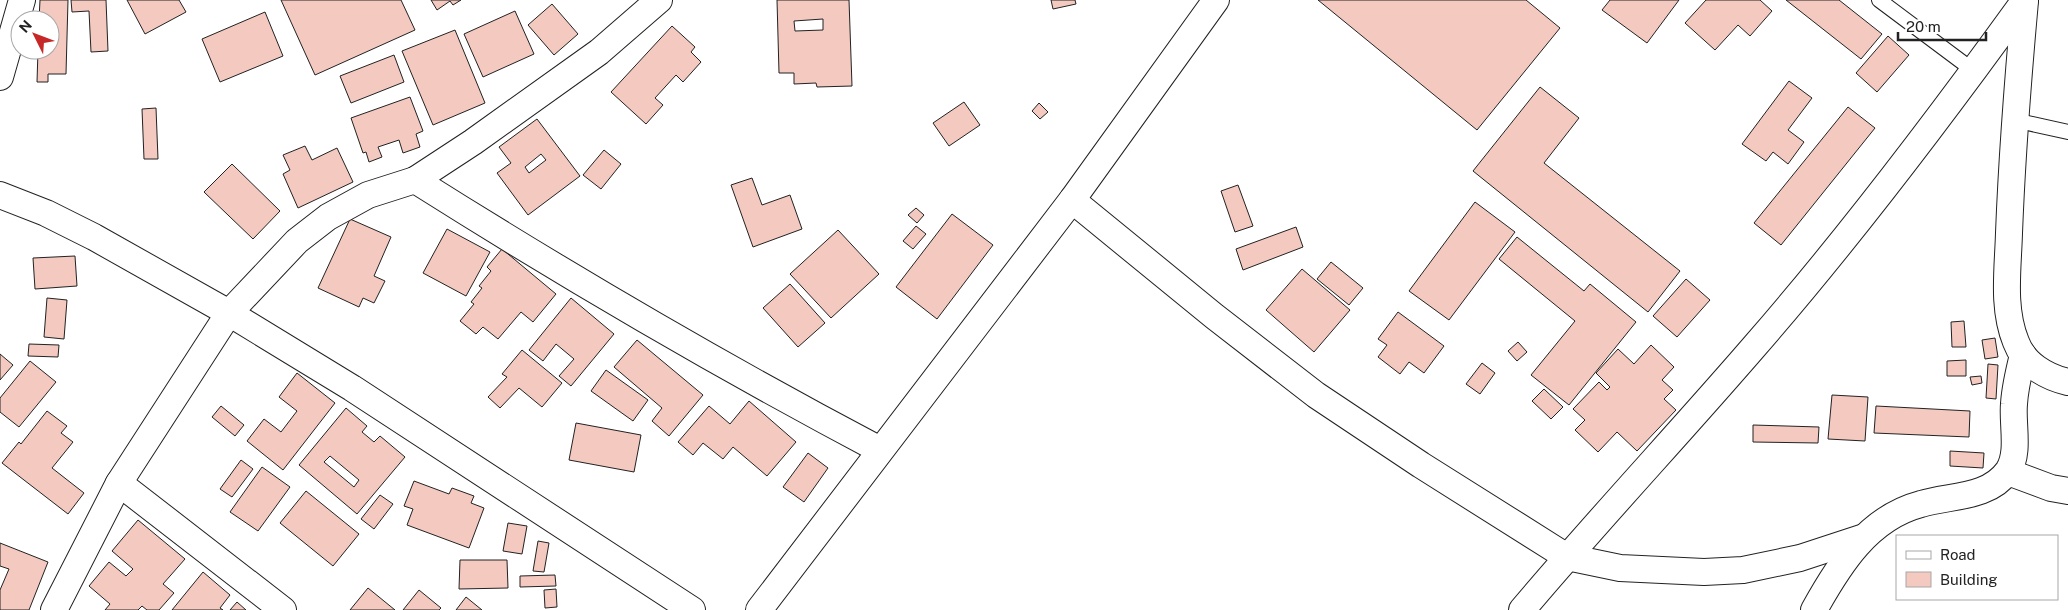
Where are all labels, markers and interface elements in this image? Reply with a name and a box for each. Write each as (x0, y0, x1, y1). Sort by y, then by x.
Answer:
north arrow (10, 10, 60, 60)
scale bar (1898, 10, 1986, 42)
text: N (16, 17, 35, 36)
text: 20 m (1906, 18, 1941, 35)
legend (1896, 535, 2058, 600)
text: Road (1940, 546, 1976, 563)
text: Building (1940, 571, 1998, 588)

